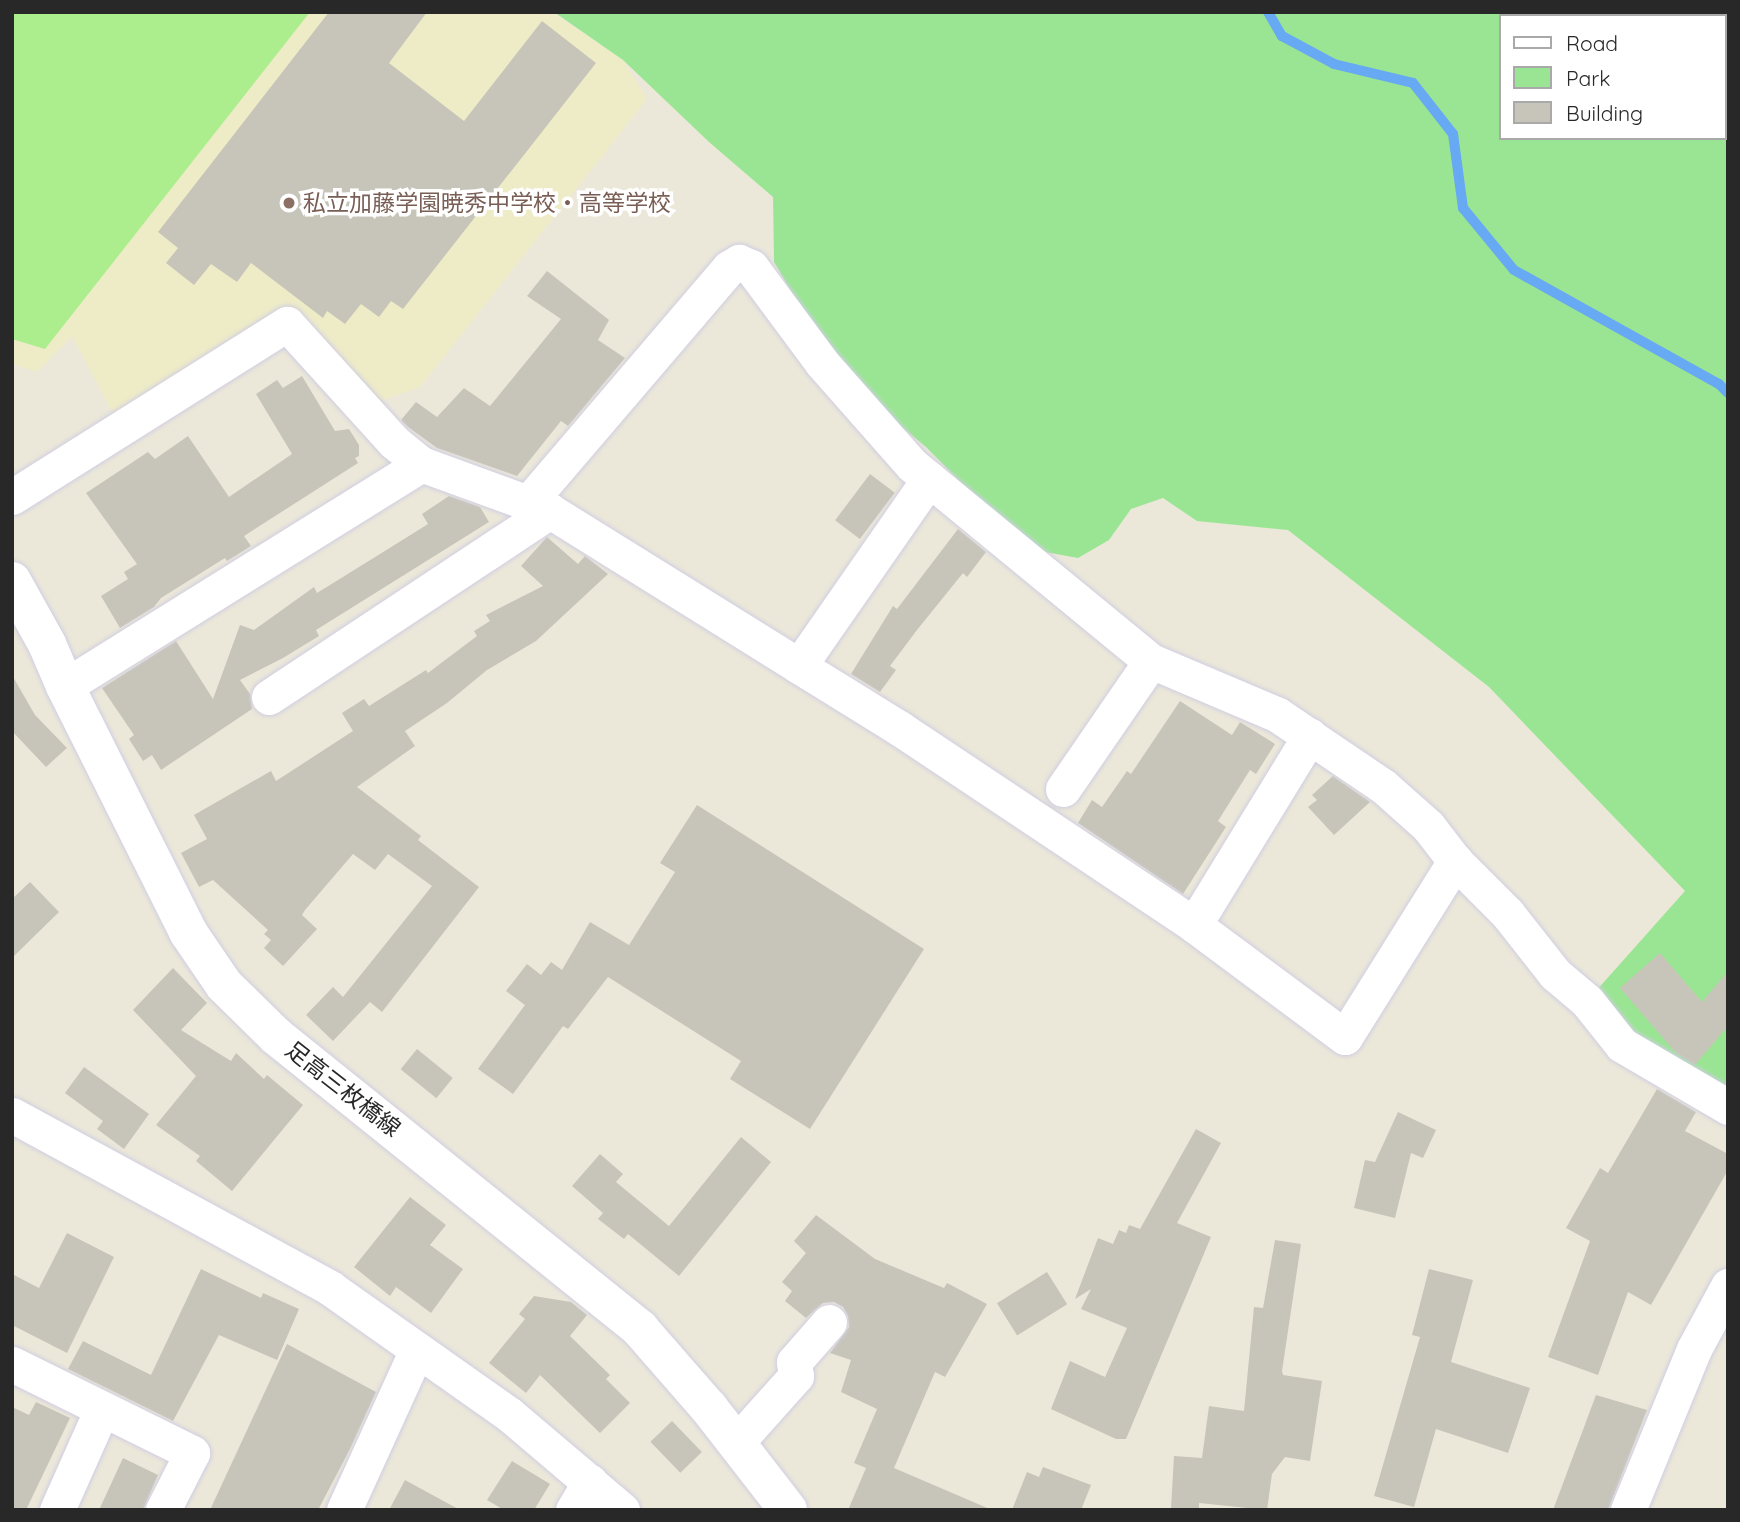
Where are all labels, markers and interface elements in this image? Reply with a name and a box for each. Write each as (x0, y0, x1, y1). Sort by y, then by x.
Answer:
legend (1498, 14, 1726, 140)
text: Road (1566, 30, 1618, 56)
text: Park (1566, 65, 1610, 91)
text: Building (1566, 100, 1643, 126)
place label: 私立加藤学園暁秀中学校・高等学校 (303, 189, 671, 217)
marker: 私立加藤学園暁秀中学校・高等学校 (281, 195, 297, 211)
street label: 足高三枚橋線 (280, 1036, 406, 1142)

